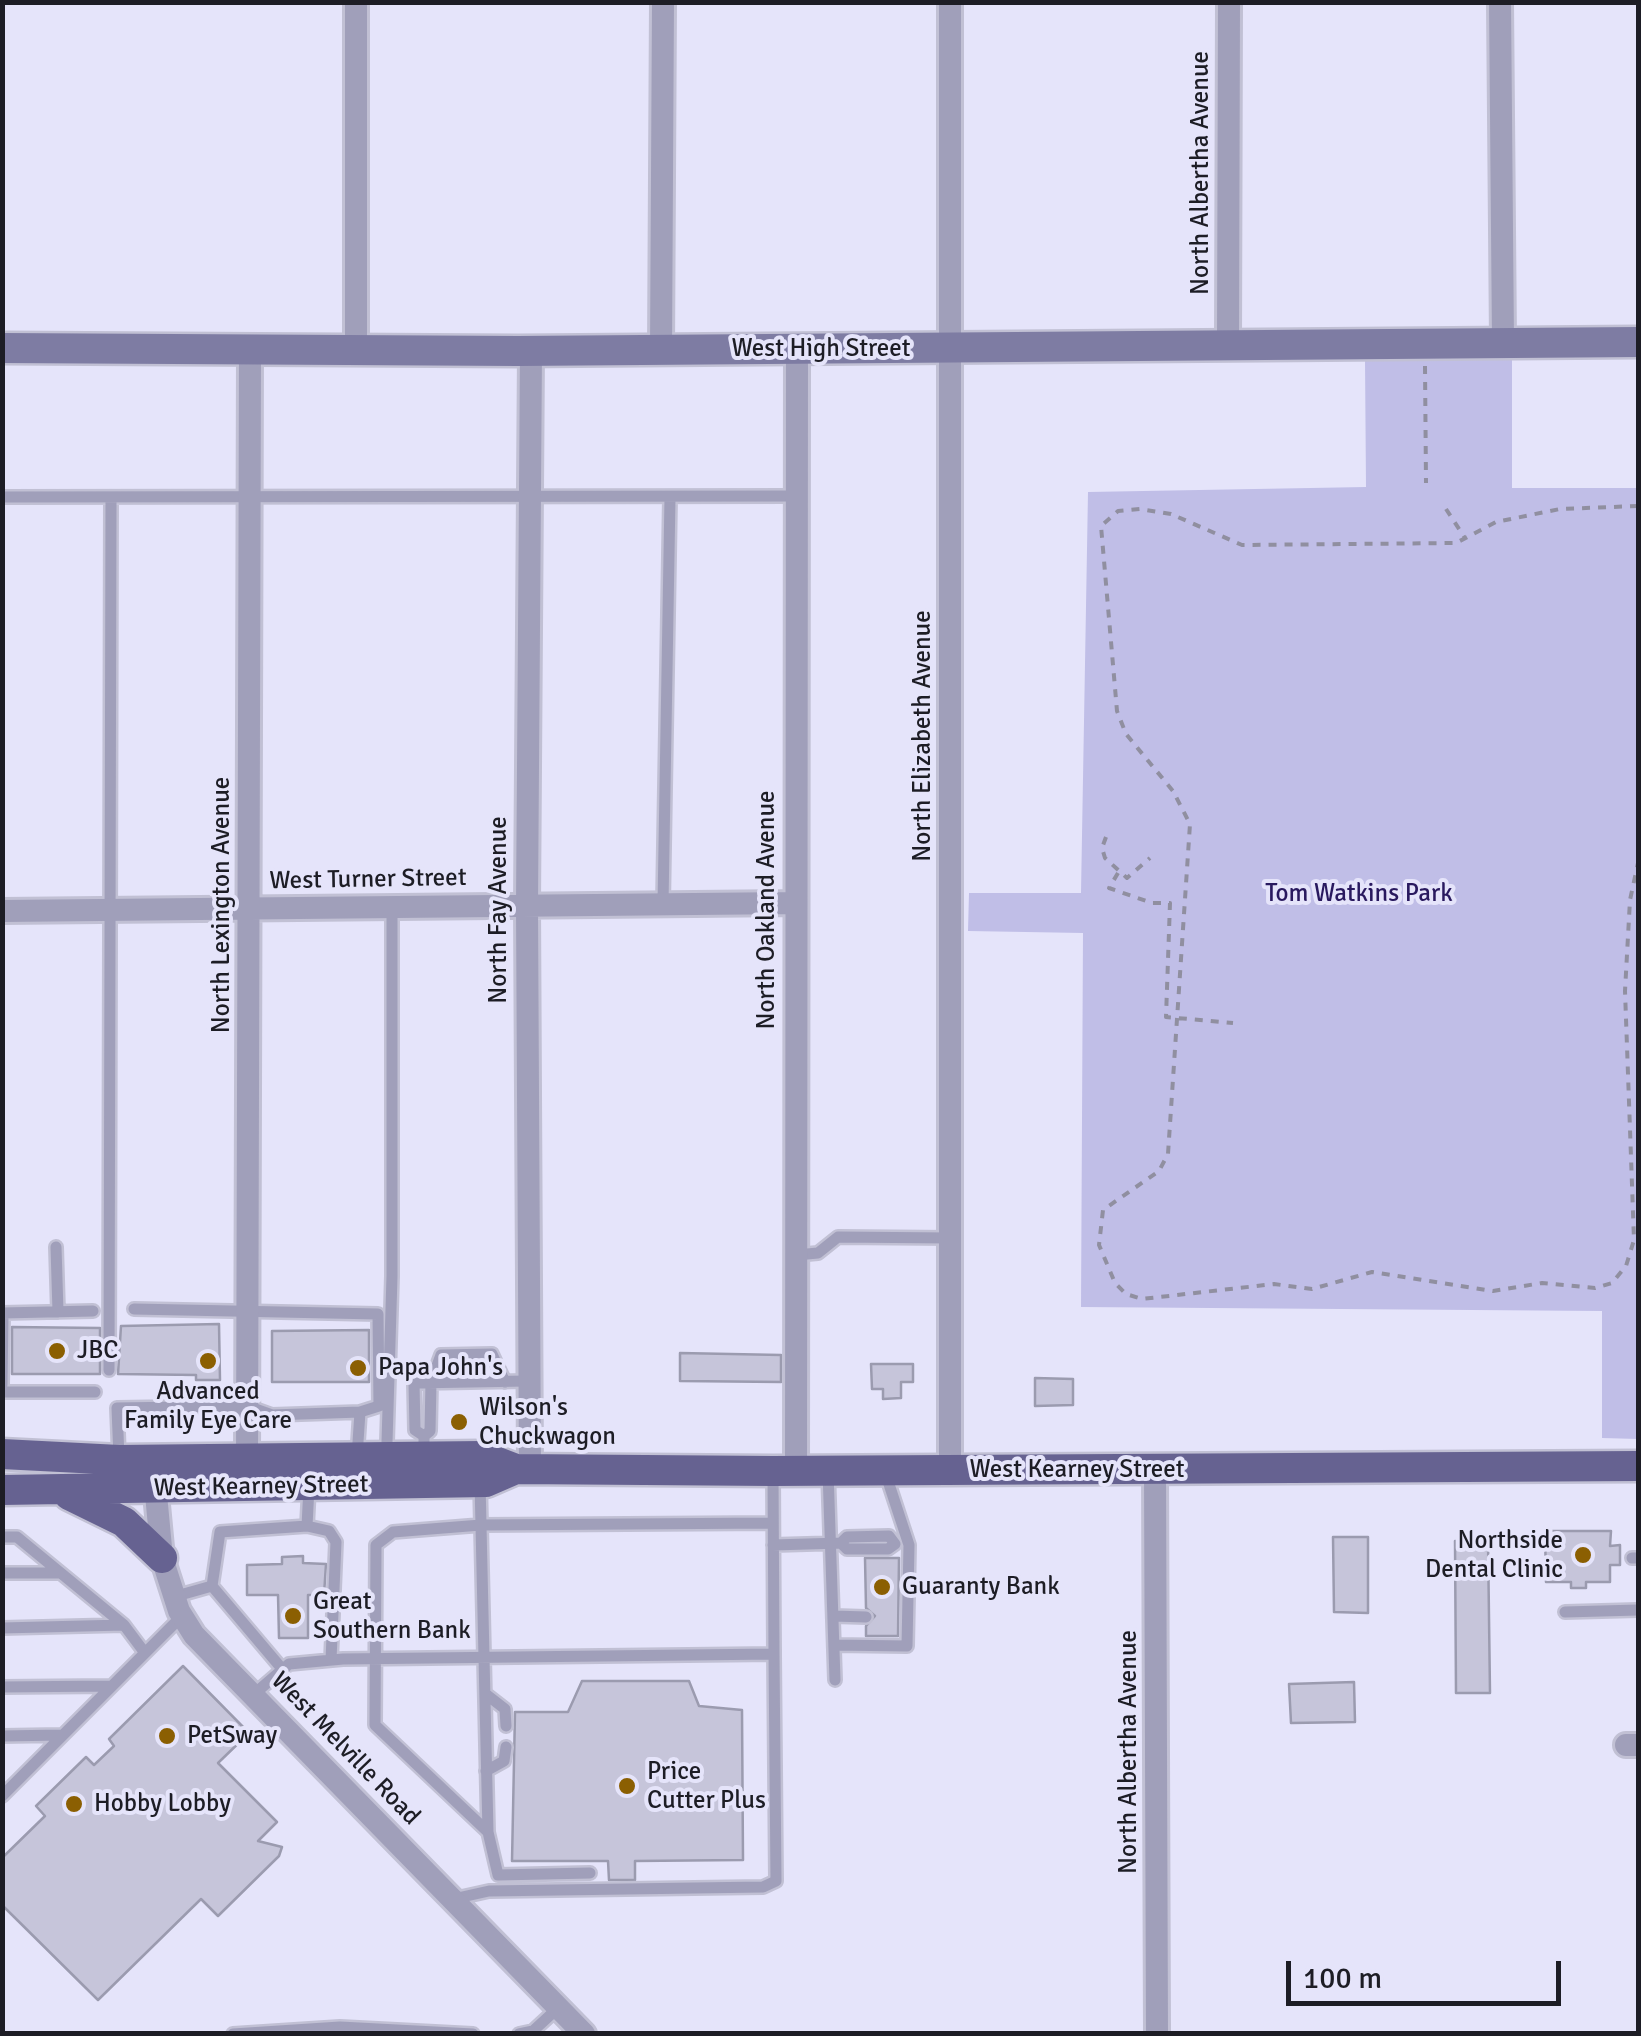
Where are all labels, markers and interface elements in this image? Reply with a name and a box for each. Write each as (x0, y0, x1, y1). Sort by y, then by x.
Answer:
street label: North Albertha Avenue (1186, 51, 1216, 295)
street label: West High Street (731, 334, 911, 364)
street label: North Elizabeth Avenue (908, 610, 938, 862)
street label: North Lexington Avenue (207, 777, 237, 1033)
street label: North Oakland Avenue (752, 790, 782, 1030)
street label: North Fay Avenue (484, 816, 514, 1004)
street label: West Turner Street (269, 863, 467, 897)
park label: Tom Watkins Park (1265, 879, 1453, 909)
place label: JBC (77, 1336, 118, 1366)
marker: JBC (46, 1340, 68, 1362)
marker: Advanced Family Eye Care (197, 1350, 219, 1372)
place label: Papa John's (378, 1353, 503, 1383)
marker: Papa John's (347, 1357, 369, 1379)
place label: Advanced Family Eye Care (124, 1377, 292, 1436)
place label: Wilson's Chuckwagon (479, 1393, 616, 1452)
marker: Wilson's Chuckwagon (448, 1411, 470, 1433)
street label: West Kearney Street (970, 1455, 1184, 1485)
street label: West Kearney Street (153, 1470, 369, 1504)
place label: Northside Dental Clinic (1425, 1526, 1563, 1585)
marker: Northside Dental Clinic (1572, 1544, 1594, 1566)
place label: Guaranty Bank (902, 1572, 1060, 1602)
marker: Guaranty Bank (871, 1576, 893, 1598)
place label: Great Southern Bank (313, 1587, 471, 1646)
marker: Great Southern Bank (282, 1605, 304, 1627)
street label: North Albertha Avenue (1114, 1630, 1144, 1874)
street label: West Melville Road (264, 1666, 426, 1832)
place label: PetSway (187, 1721, 277, 1751)
marker: PetSway (156, 1725, 178, 1747)
place label: Price Cutter Plus (647, 1757, 766, 1816)
marker: Price Cutter Plus (616, 1775, 638, 1797)
place label: Hobby Lobby (94, 1789, 231, 1819)
marker: Hobby Lobby (63, 1793, 85, 1815)
scale bar (1291, 1941, 1566, 2003)
text: 100 m (1303, 1960, 1382, 1997)

